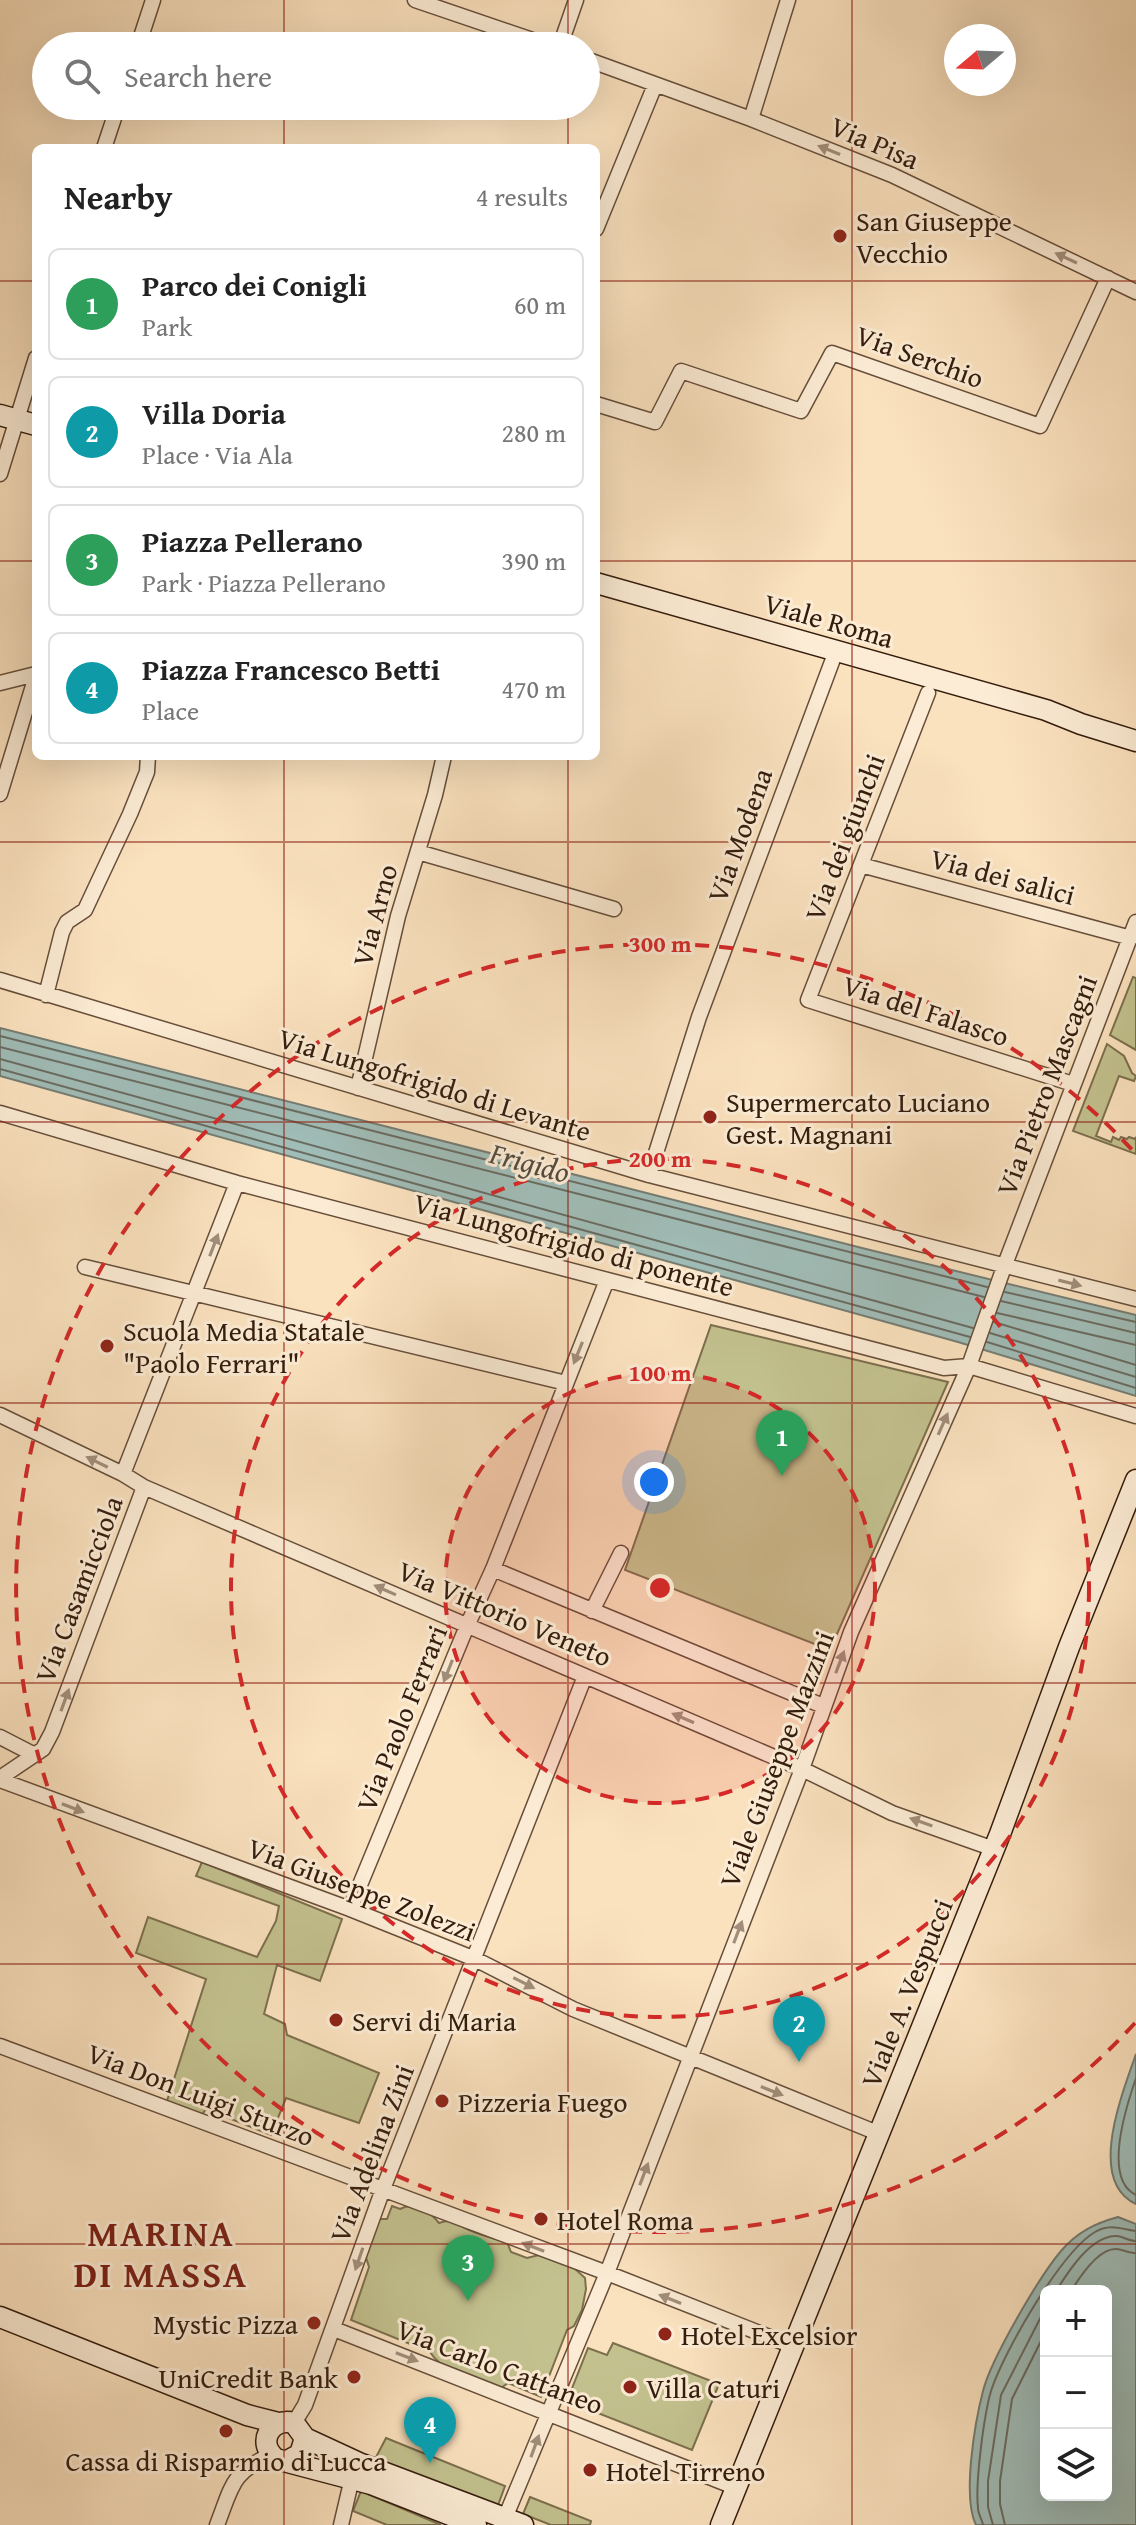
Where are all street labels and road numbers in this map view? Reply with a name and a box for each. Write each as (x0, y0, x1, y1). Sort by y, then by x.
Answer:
street label: Via Pisa (824, 105, 926, 179)
street label: Via Serchio (850, 314, 990, 398)
street label: Viale Roma (759, 582, 899, 658)
street label: Via dei giunchi (793, 747, 895, 926)
street label: Via Modena (696, 762, 782, 908)
street label: Via dei salici (926, 837, 1080, 915)
street label: Via Arno (341, 859, 407, 971)
street label: Via del Falasco (838, 964, 1014, 1056)
street label: Via Pietro Mascagni (985, 968, 1107, 1201)
street label: Via Lungofrigido di Levante (274, 1017, 596, 1151)
street label: Via Lungofrigido di ponente (409, 1182, 739, 1306)
street label: Via Casamicciola (24, 1489, 133, 1688)
street label: Via Vittorio Veneto (392, 1549, 618, 1677)
street label: Via Paolo Ferrari (345, 1619, 457, 1817)
street label: Viale Giuseppe Mazzini (708, 1625, 844, 1893)
street label: Via Giuseppe Zolezzi (242, 1827, 482, 1951)
street label: Viale A. Vespucci (849, 1892, 963, 2094)
street label: Via Don Luigi Sturzo (82, 2032, 320, 2156)
street label: Via Adelina Zini (318, 2058, 424, 2248)
street label: Via Carlo Cattaneo (391, 2308, 609, 2424)

